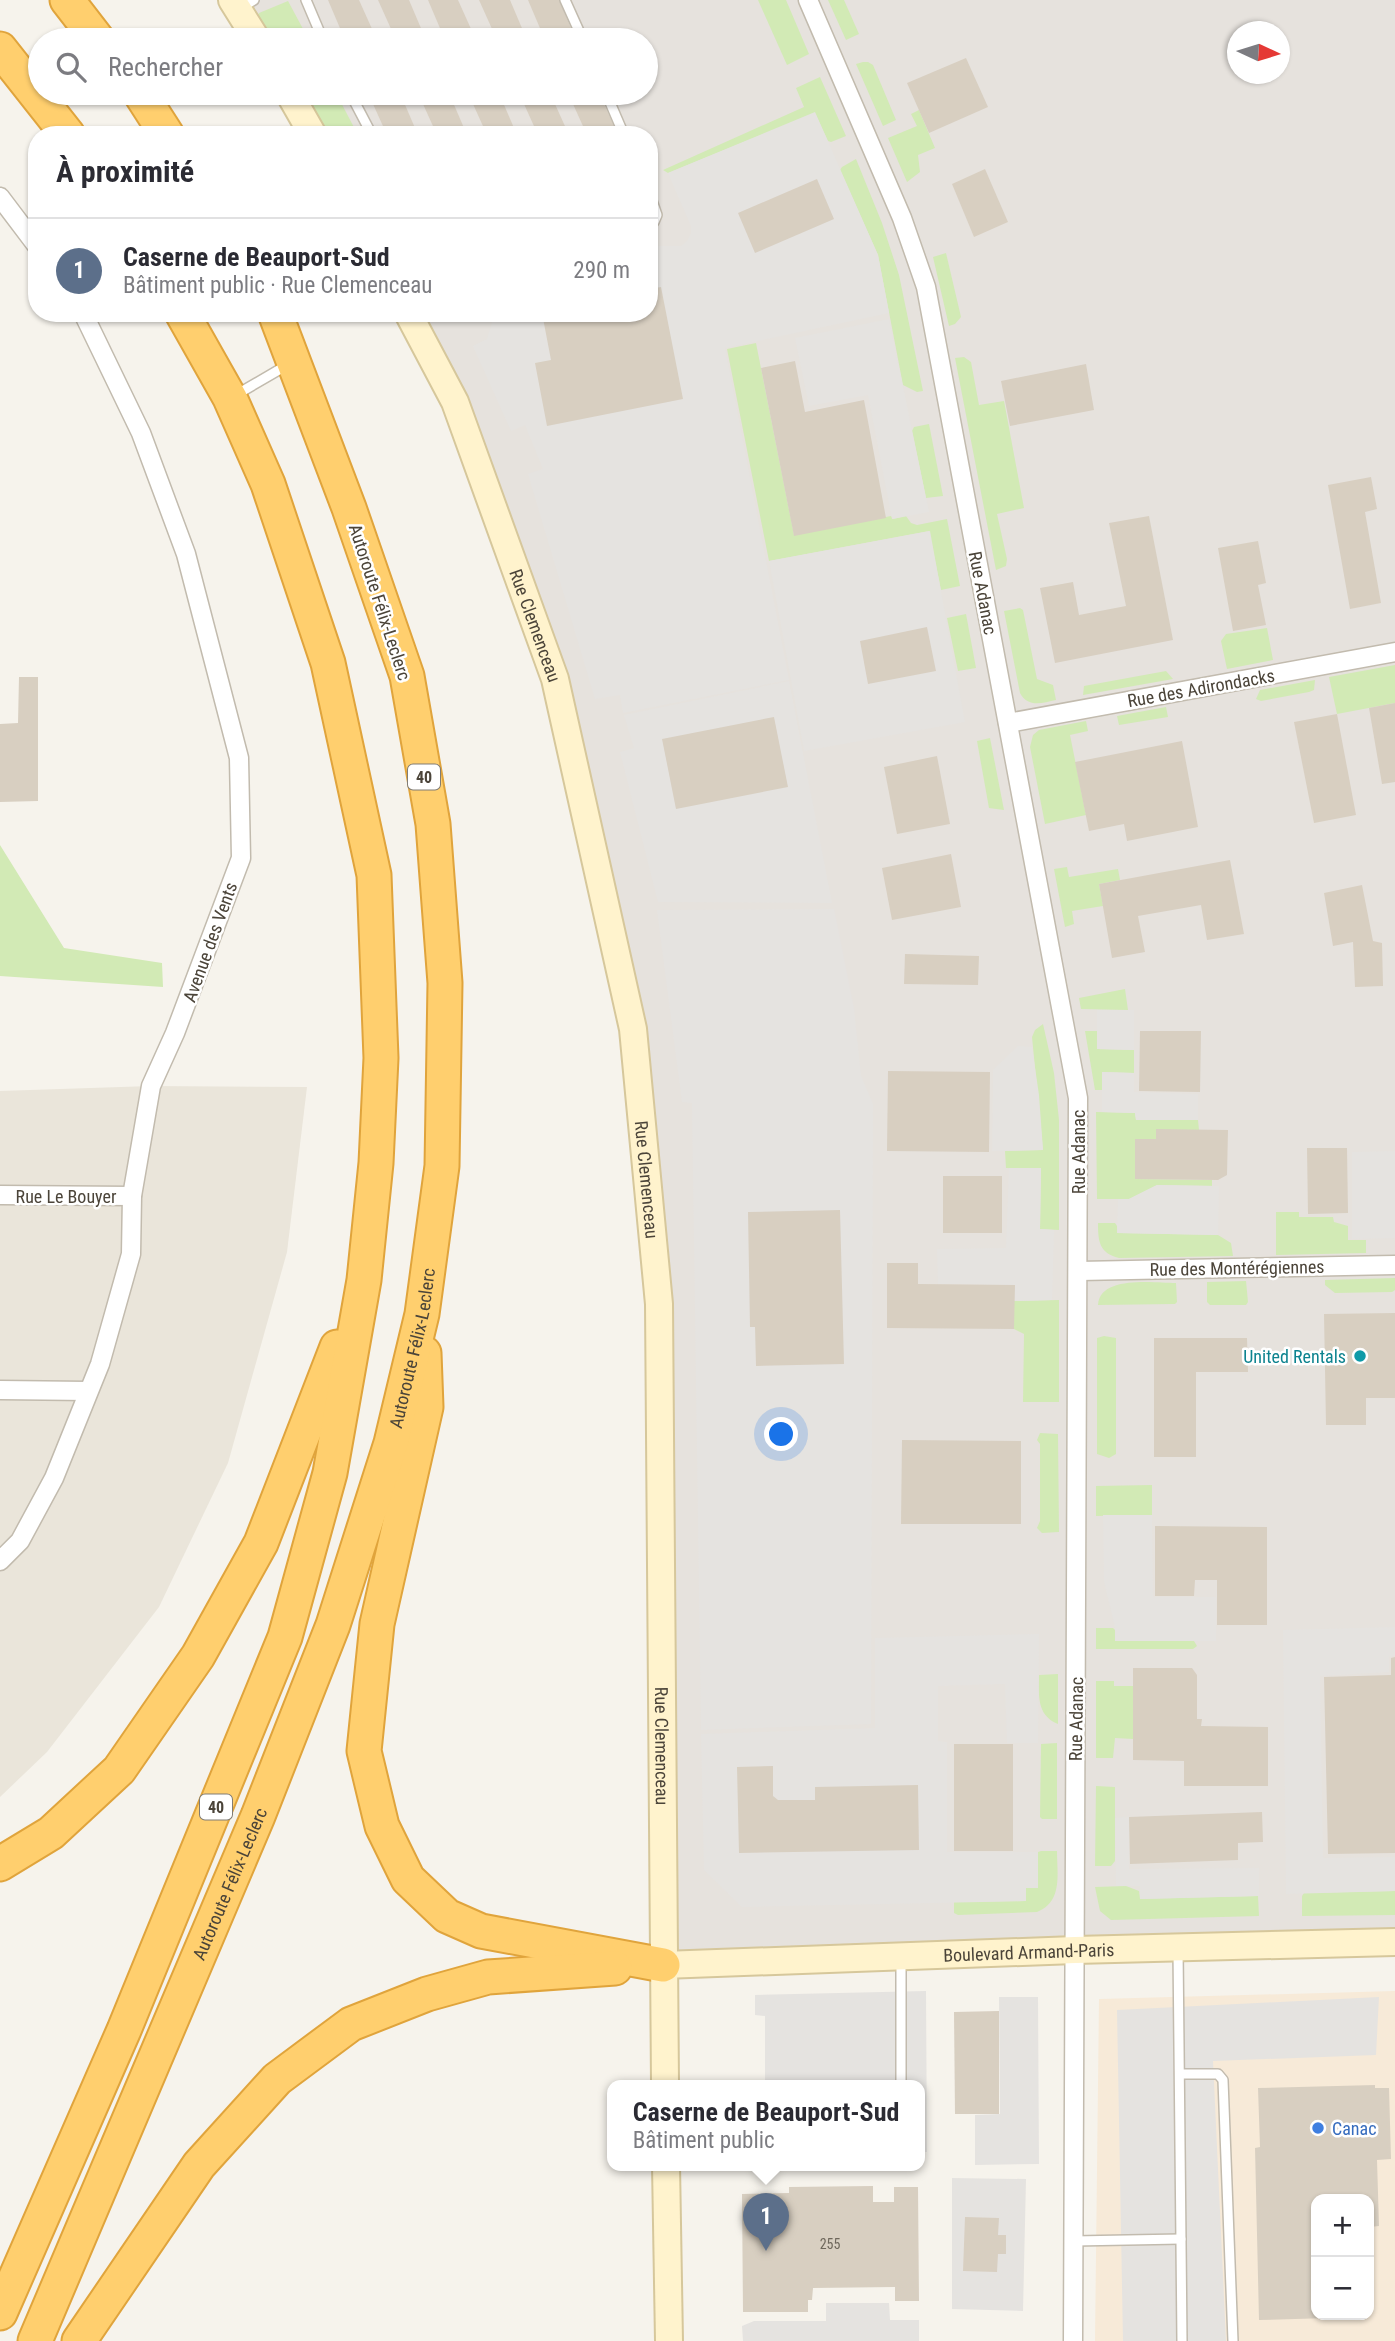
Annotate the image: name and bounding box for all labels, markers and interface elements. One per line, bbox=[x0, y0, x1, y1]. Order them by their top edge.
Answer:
north arrow bbox=[1227, 21, 1290, 84]
search box bbox=[28, 28, 658, 105]
icon: search bbox=[52, 48, 90, 86]
text: Rechercher bbox=[108, 52, 223, 82]
text: À proximité bbox=[56, 154, 194, 189]
text: Caserne de Beauport-Sud bbox=[123, 242, 390, 272]
text: 1 bbox=[73, 257, 85, 284]
text: 290 m bbox=[573, 257, 630, 284]
text: Bâtiment public · Rue Clemenceau bbox=[123, 272, 432, 299]
street label: Autoroute Félix-Leclerc bbox=[345, 521, 415, 683]
street label: Rue Adanac bbox=[965, 550, 1001, 636]
street label: Rue Clemenceau bbox=[506, 566, 566, 685]
street label: Rue des Adirondacks bbox=[1126, 665, 1276, 711]
road number: 40 bbox=[408, 764, 440, 790]
street label: Avenue des Vents bbox=[179, 879, 241, 1005]
street label: Rue Adanac bbox=[1068, 1110, 1089, 1194]
street label: Rue Clemenceau bbox=[631, 1120, 663, 1240]
street label: Rue Le Bouyer bbox=[16, 1186, 117, 1207]
street label: Rue des Montérégiennes bbox=[1149, 1256, 1325, 1280]
street label: Autoroute Félix-Leclerc bbox=[384, 1267, 439, 1430]
place label: United Rentals bbox=[1243, 1346, 1346, 1367]
marker: United Rentals bbox=[1352, 1348, 1368, 1364]
your location bbox=[764, 1417, 798, 1451]
street label: Rue Adanac bbox=[1065, 1677, 1087, 1761]
street label: Rue Clemenceau bbox=[651, 1687, 673, 1805]
road number: 40 bbox=[200, 1795, 232, 1820]
street label: Autoroute Félix-Leclerc bbox=[188, 1804, 271, 1963]
street label: Boulevard Armand-Paris bbox=[943, 1939, 1115, 1965]
popup bbox=[607, 2080, 925, 2171]
text: Caserne de Beauport-Sud bbox=[633, 2097, 899, 2127]
place label: Canac bbox=[1332, 2118, 1376, 2139]
marker: Canac bbox=[1310, 2120, 1326, 2136]
text: Bâtiment public bbox=[633, 2127, 775, 2154]
pin: 1 bbox=[743, 2193, 789, 2251]
map controls bbox=[1311, 2194, 1374, 2320]
button: + bbox=[1311, 2194, 1374, 2257]
house number: 255 bbox=[820, 2236, 840, 2252]
button: − bbox=[1311, 2257, 1374, 2320]

